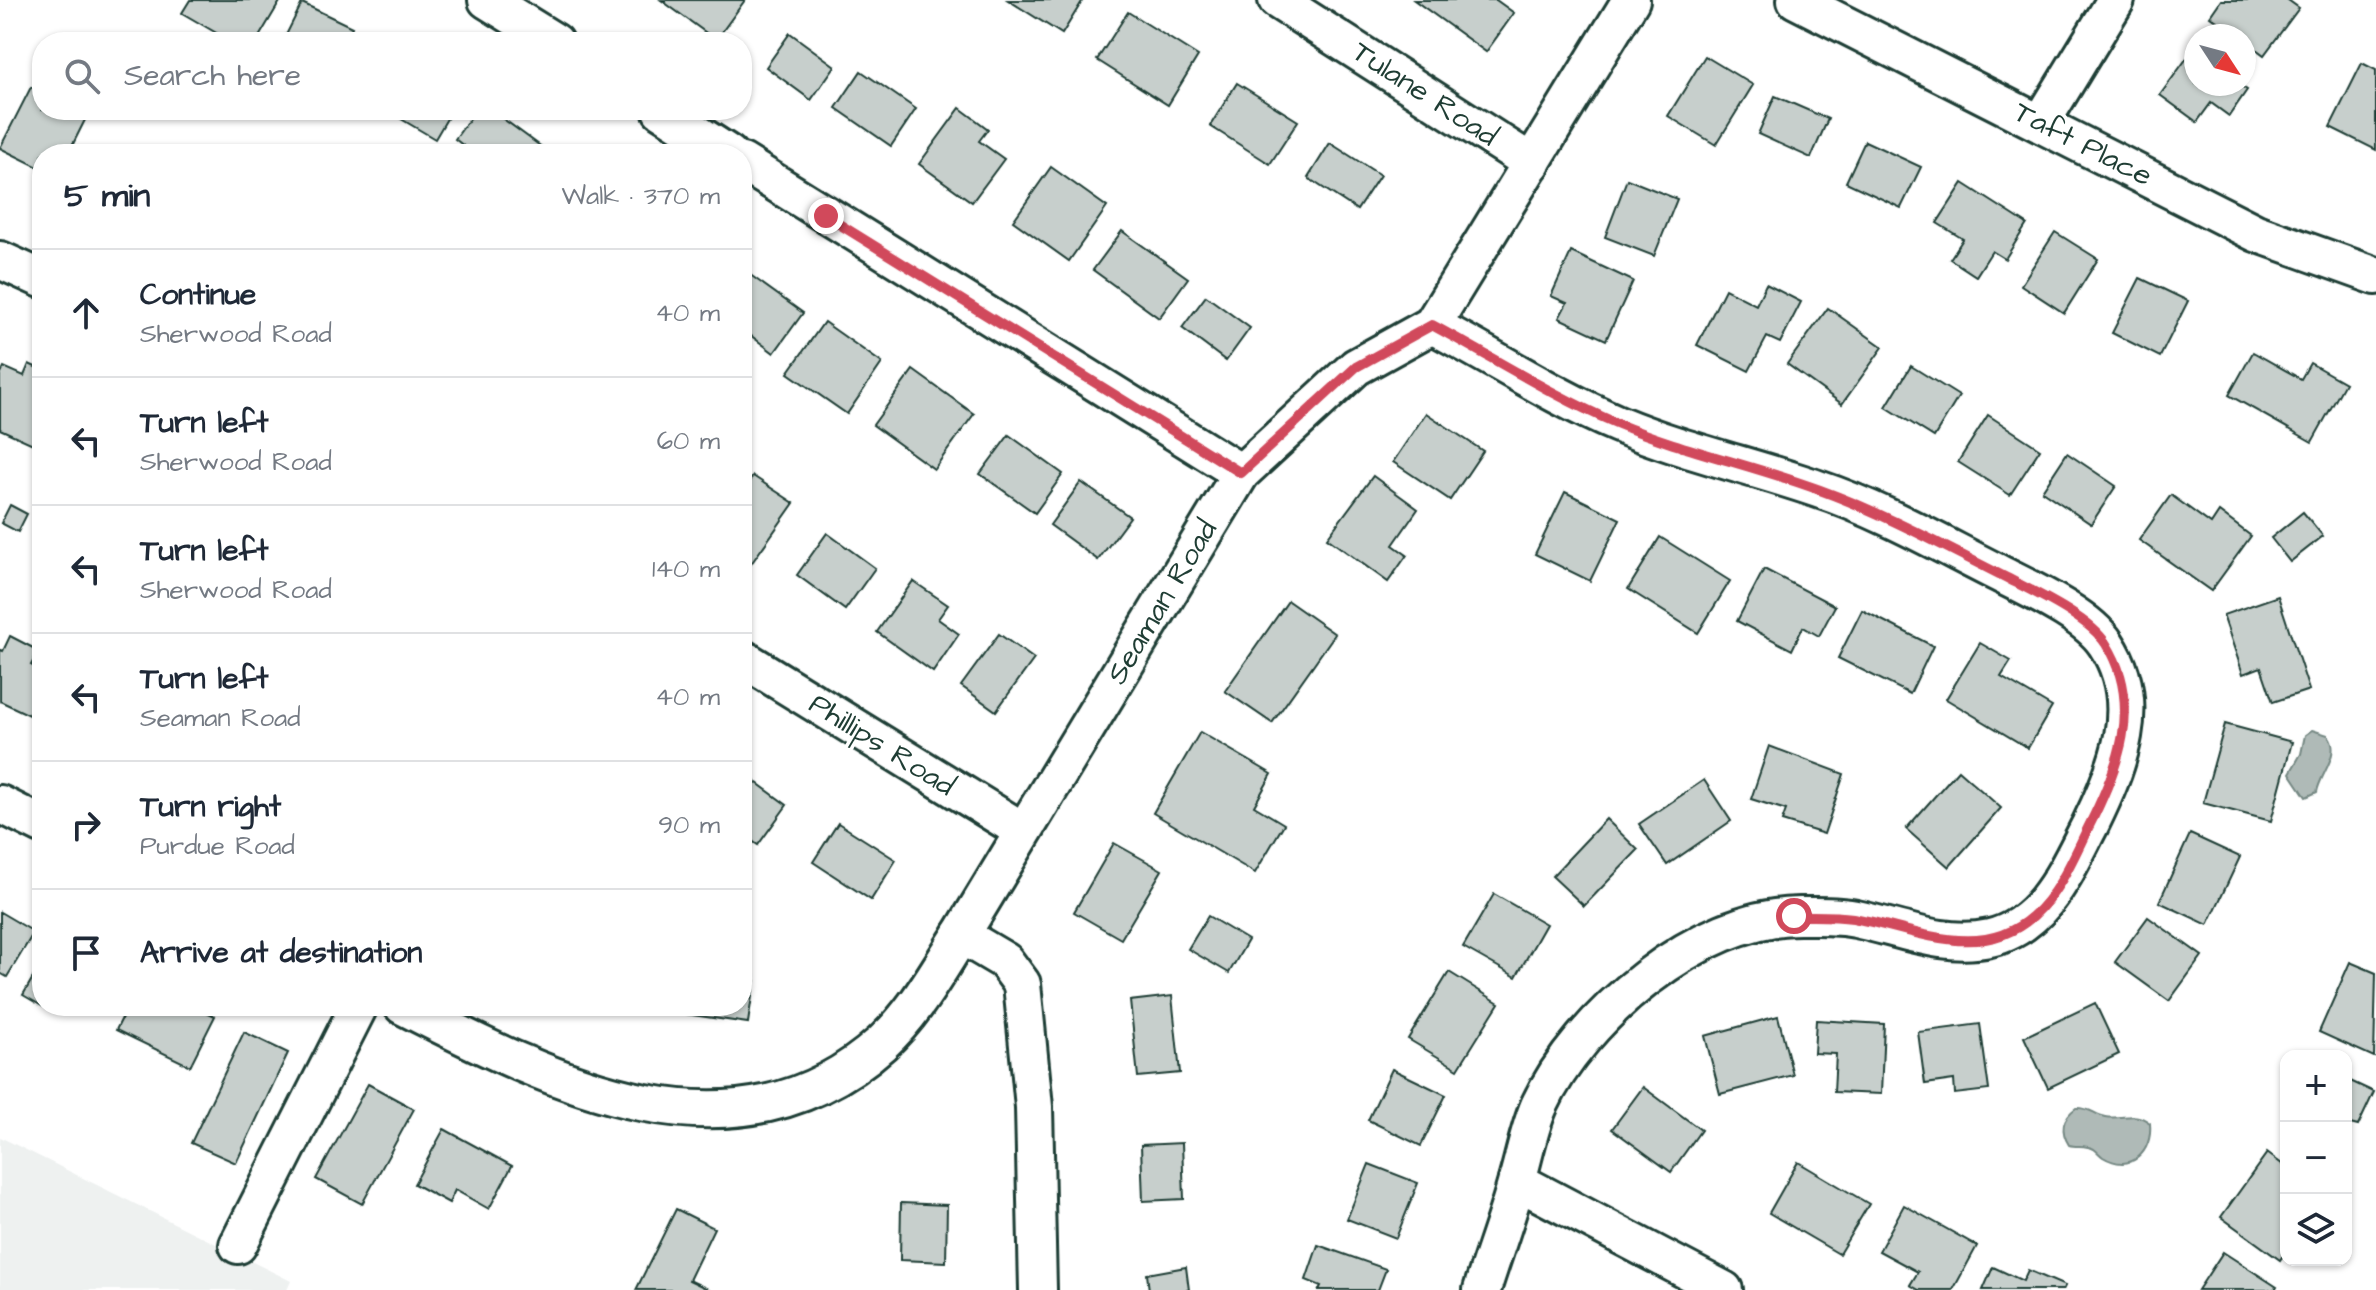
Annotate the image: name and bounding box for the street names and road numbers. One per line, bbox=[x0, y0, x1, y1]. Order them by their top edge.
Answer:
street label: Tulane Road bbox=[1344, 31, 1506, 157]
street label: Taft Place bbox=[2007, 91, 2159, 197]
street label: Seaman Road bbox=[1096, 512, 1228, 692]
street label: Phillips Road bbox=[801, 683, 963, 807]

